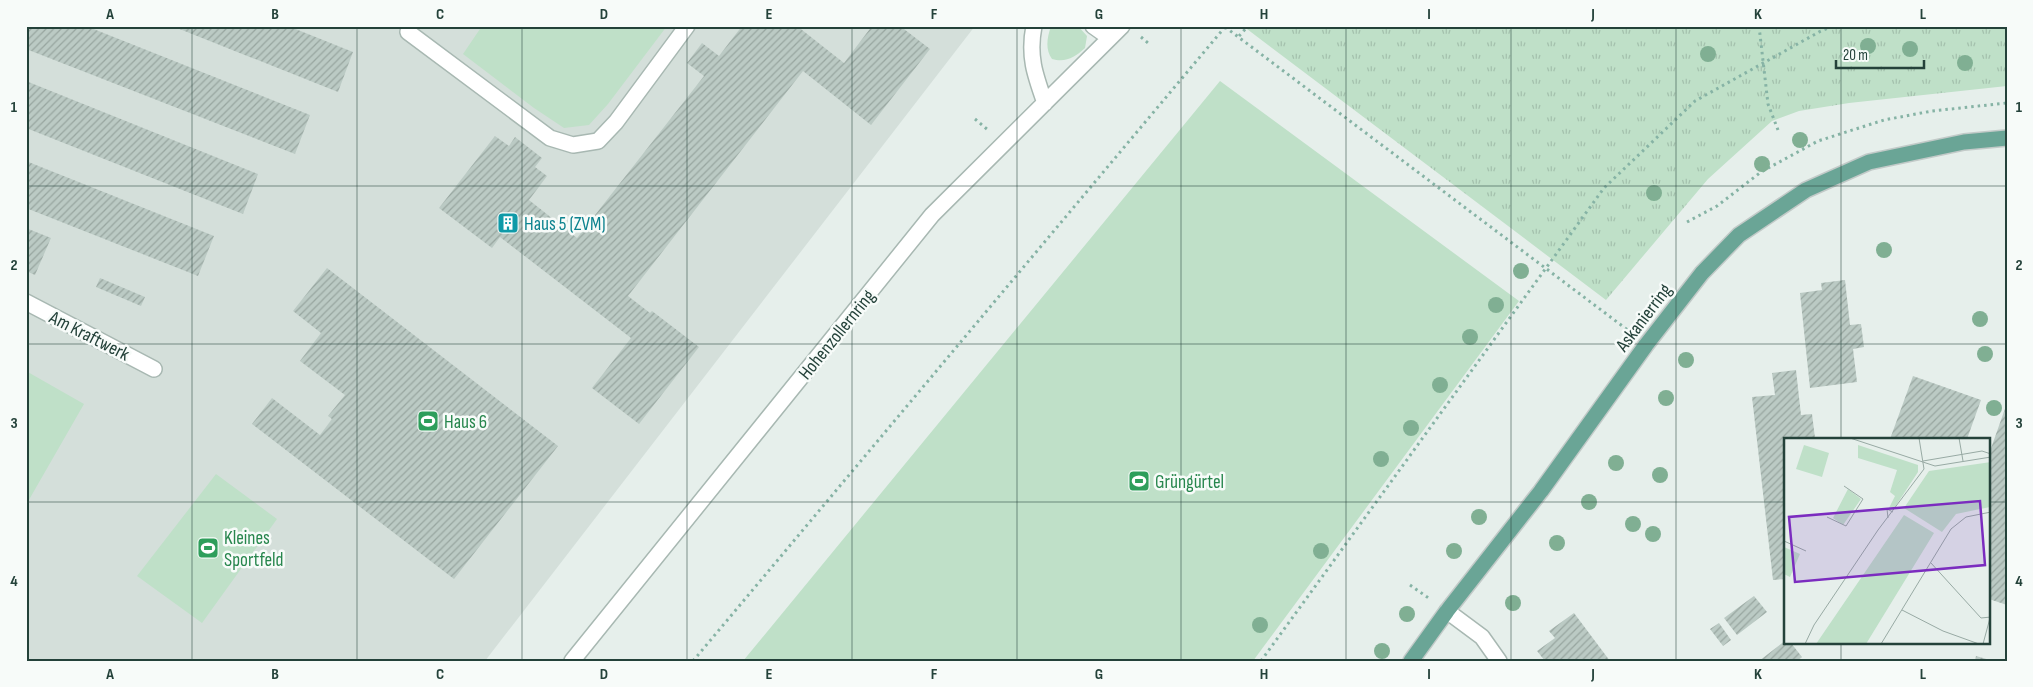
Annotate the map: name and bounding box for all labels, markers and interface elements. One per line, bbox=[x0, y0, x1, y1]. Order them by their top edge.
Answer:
text: A bbox=[105, 5, 114, 24]
text: B bbox=[271, 5, 279, 24]
text: C bbox=[436, 5, 444, 24]
text: D bbox=[600, 5, 608, 24]
text: E bbox=[766, 5, 773, 24]
text: F bbox=[931, 5, 938, 24]
text: G bbox=[1095, 5, 1103, 24]
text: H bbox=[1260, 5, 1268, 24]
text: I bbox=[1427, 5, 1431, 24]
text: J bbox=[1590, 5, 1595, 24]
text: K bbox=[1754, 5, 1762, 24]
text: L bbox=[1920, 5, 1927, 24]
scale bar bbox=[1836, 38, 1923, 70]
text: 20 m bbox=[1843, 46, 1868, 65]
text: 1 bbox=[11, 98, 18, 117]
text: 1 bbox=[2016, 98, 2023, 117]
building icon: Haus 5 (ZVM) bbox=[496, 211, 520, 235]
place label: Haus 5 (ZVM) bbox=[524, 213, 606, 236]
text: 2 bbox=[10, 256, 18, 275]
text: 2 bbox=[2015, 256, 2023, 275]
street label: Askanierring bbox=[1611, 279, 1677, 357]
street label: Hohenzollernring bbox=[794, 285, 881, 384]
street label: Am Kraftwerk bbox=[44, 306, 134, 367]
sports icon: Haus 6 bbox=[416, 409, 440, 433]
place label: Haus 6 bbox=[444, 411, 487, 434]
text: 3 bbox=[10, 414, 18, 433]
text: 3 bbox=[2015, 414, 2023, 433]
inset map bbox=[1784, 438, 1990, 644]
sports icon: Grüngürtel bbox=[1127, 469, 1151, 493]
place label: Grüngürtel bbox=[1155, 471, 1224, 494]
place label: Kleines Sportfeld bbox=[224, 527, 284, 572]
sports icon: Kleines Sportfeld bbox=[196, 536, 220, 560]
text: 4 bbox=[10, 572, 18, 591]
text: 4 bbox=[2015, 572, 2023, 591]
text: A bbox=[105, 665, 114, 684]
text: B bbox=[271, 665, 279, 684]
text: C bbox=[436, 665, 444, 684]
text: D bbox=[600, 665, 608, 684]
text: E bbox=[766, 665, 773, 684]
text: F bbox=[931, 665, 938, 684]
text: G bbox=[1095, 665, 1103, 684]
text: H bbox=[1260, 665, 1268, 684]
text: I bbox=[1427, 665, 1431, 684]
text: J bbox=[1590, 665, 1595, 684]
text: K bbox=[1754, 665, 1762, 684]
text: L bbox=[1920, 665, 1927, 684]

